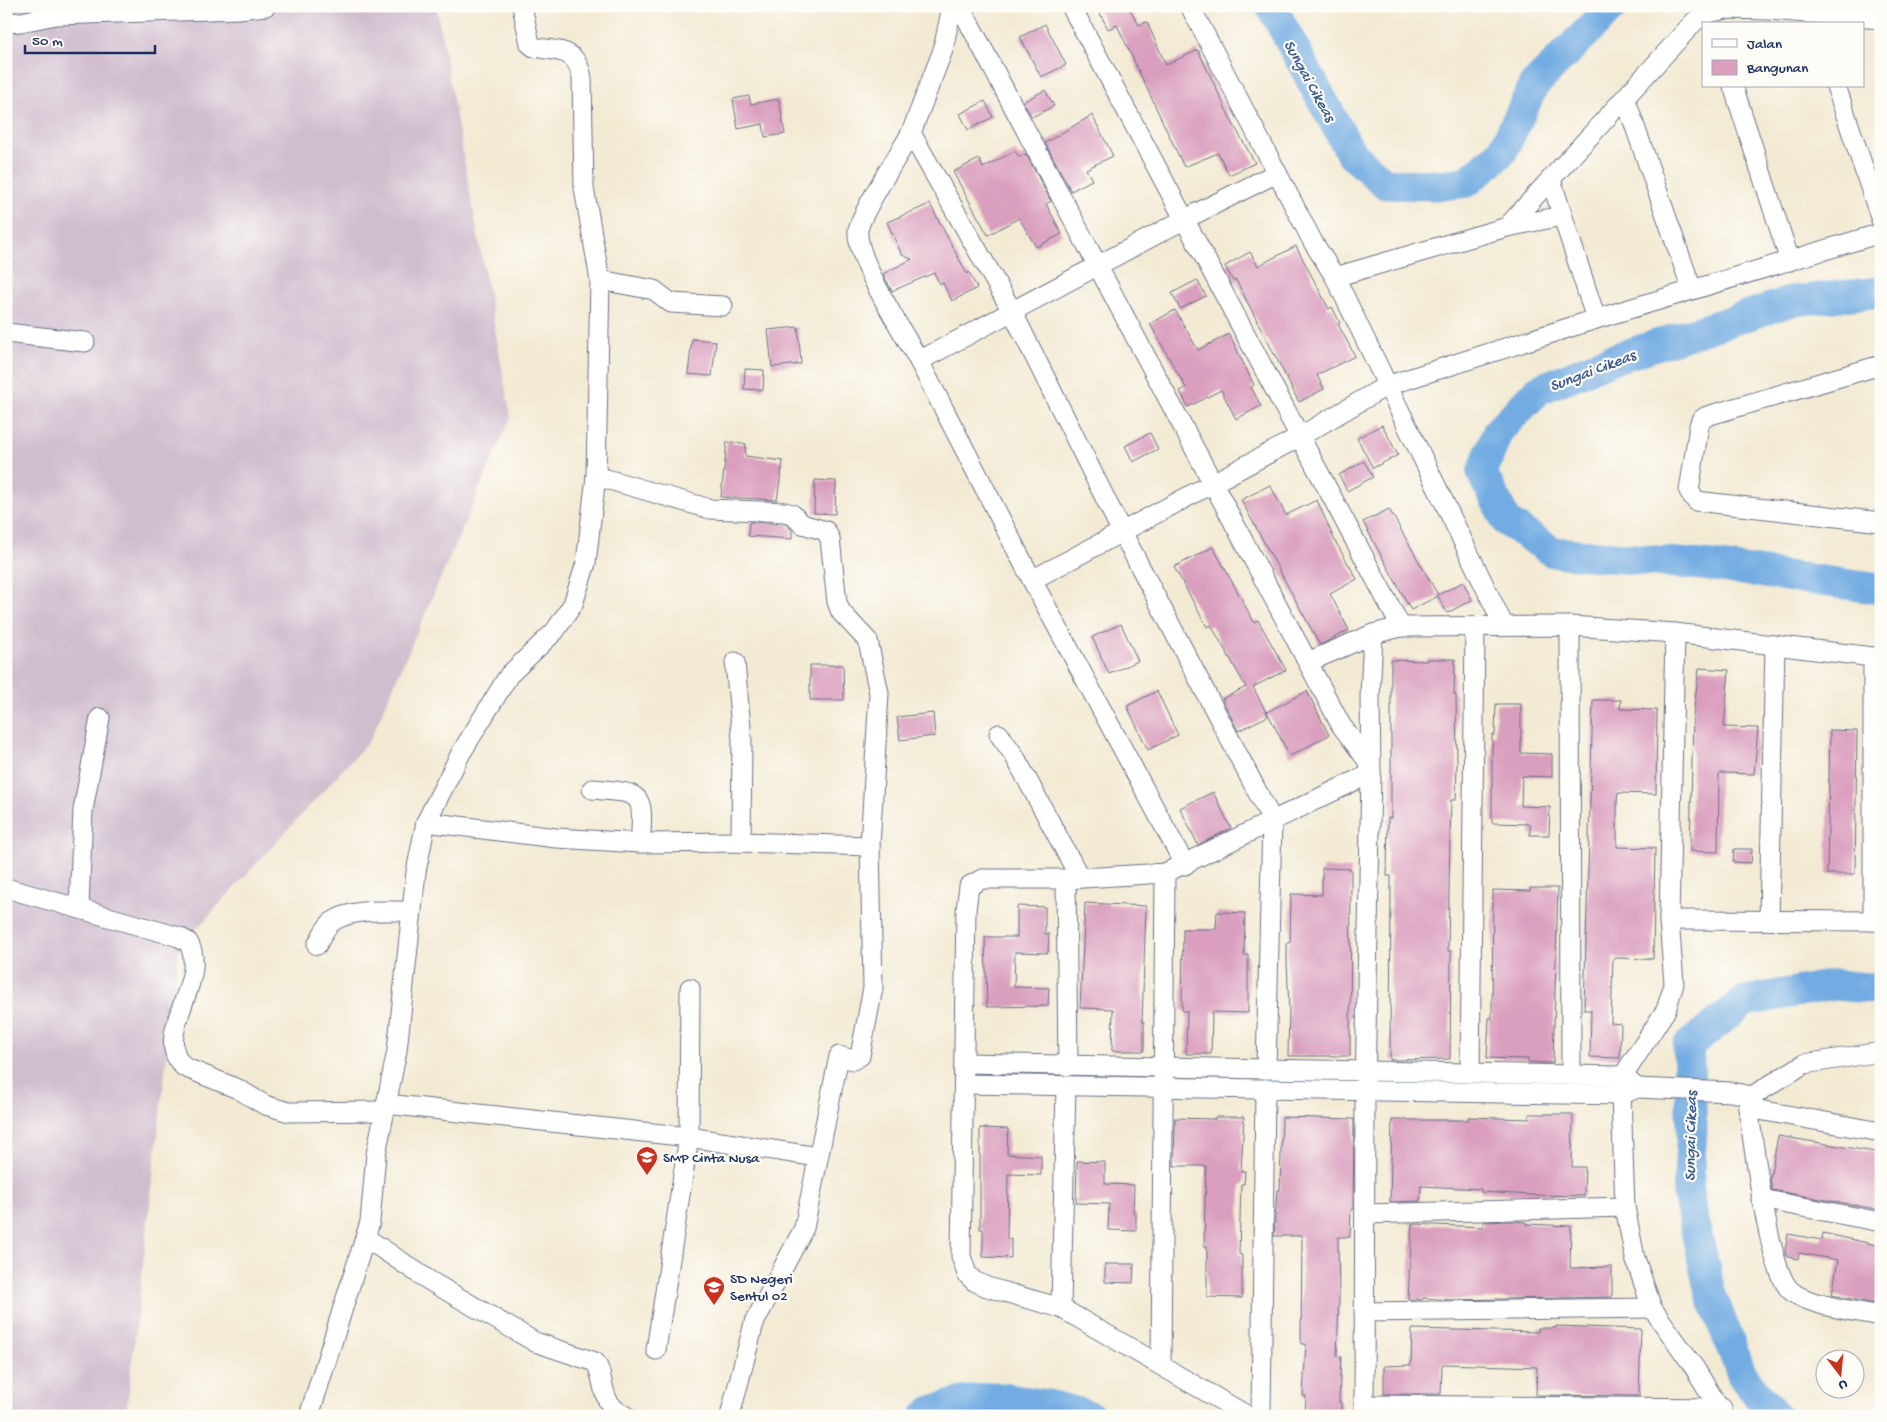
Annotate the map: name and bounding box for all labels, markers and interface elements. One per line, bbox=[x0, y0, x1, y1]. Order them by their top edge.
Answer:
scale bar bbox=[25, 22, 155, 54]
legend bbox=[1702, 22, 1864, 88]
text: 50 m bbox=[32, 33, 63, 51]
text: Jalan bbox=[1747, 36, 1782, 54]
water label: Sungai Cikeas bbox=[1278, 38, 1339, 128]
text: Bangunan bbox=[1746, 60, 1808, 78]
water label: Sungai Cikeas bbox=[1548, 347, 1641, 397]
water label: Sungai Cikeas bbox=[1682, 1089, 1703, 1181]
school or university icon: SMP Cinta Nusa bbox=[635, 1145, 659, 1176]
place label: SMP Cinta Nusa bbox=[663, 1150, 760, 1168]
place label: SD Negeri Sentul 02 bbox=[730, 1271, 793, 1306]
school or university icon: SD Negeri Sentul 02 bbox=[702, 1275, 726, 1306]
north arrow bbox=[1814, 1350, 1864, 1400]
text: U bbox=[1837, 1375, 1849, 1393]

